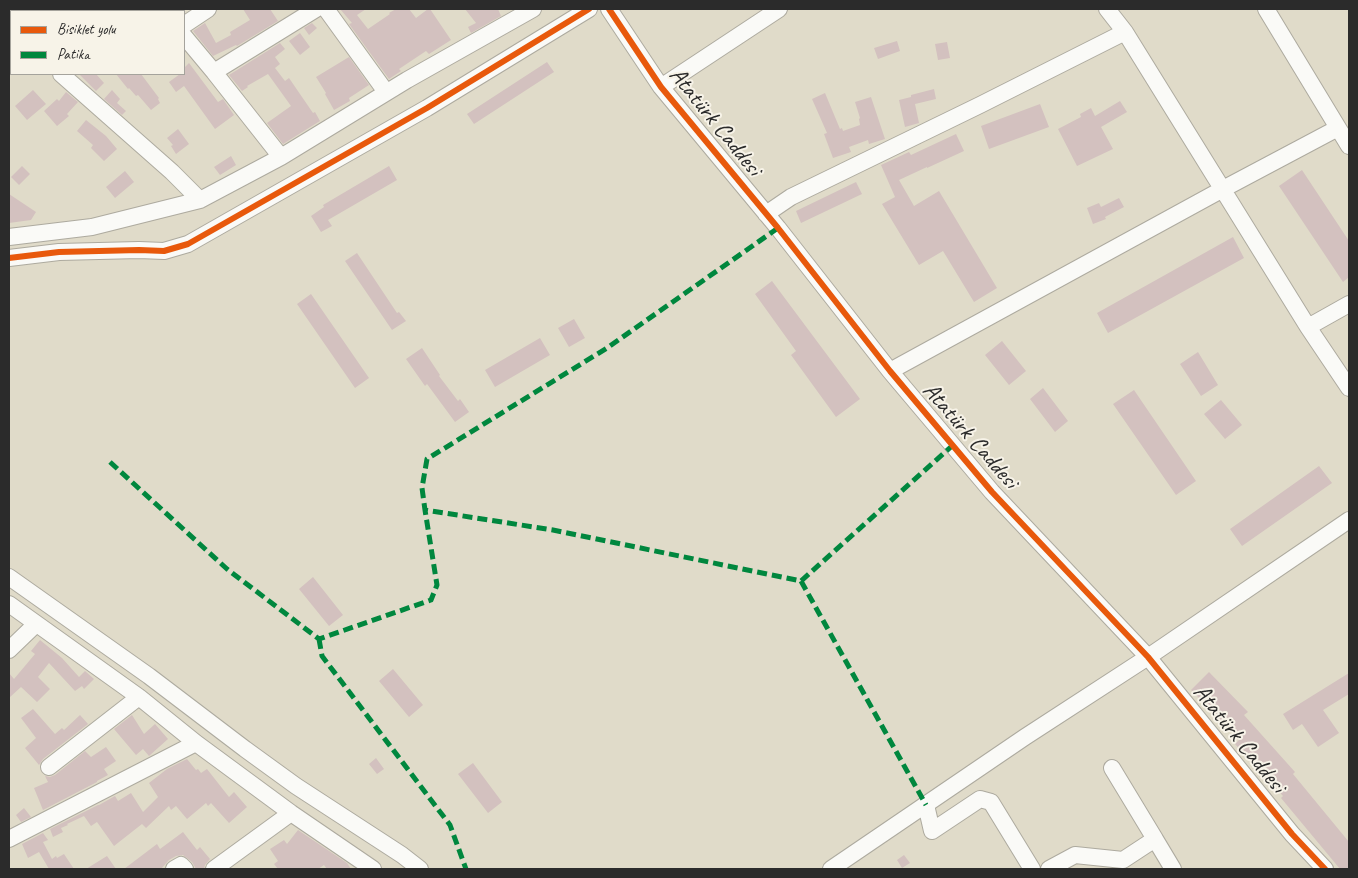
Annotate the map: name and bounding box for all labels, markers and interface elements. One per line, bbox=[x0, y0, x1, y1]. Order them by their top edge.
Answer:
legend bbox=[10, 10, 185, 75]
text: Bisiklet yolu bbox=[57, 20, 116, 39]
text: Patika bbox=[57, 45, 89, 64]
street label: Atatürk Caddesi bbox=[662, 62, 768, 182]
street label: Atatürk Caddesi bbox=[916, 377, 1024, 495]
street label: Atatürk Caddesi bbox=[1186, 679, 1292, 799]

